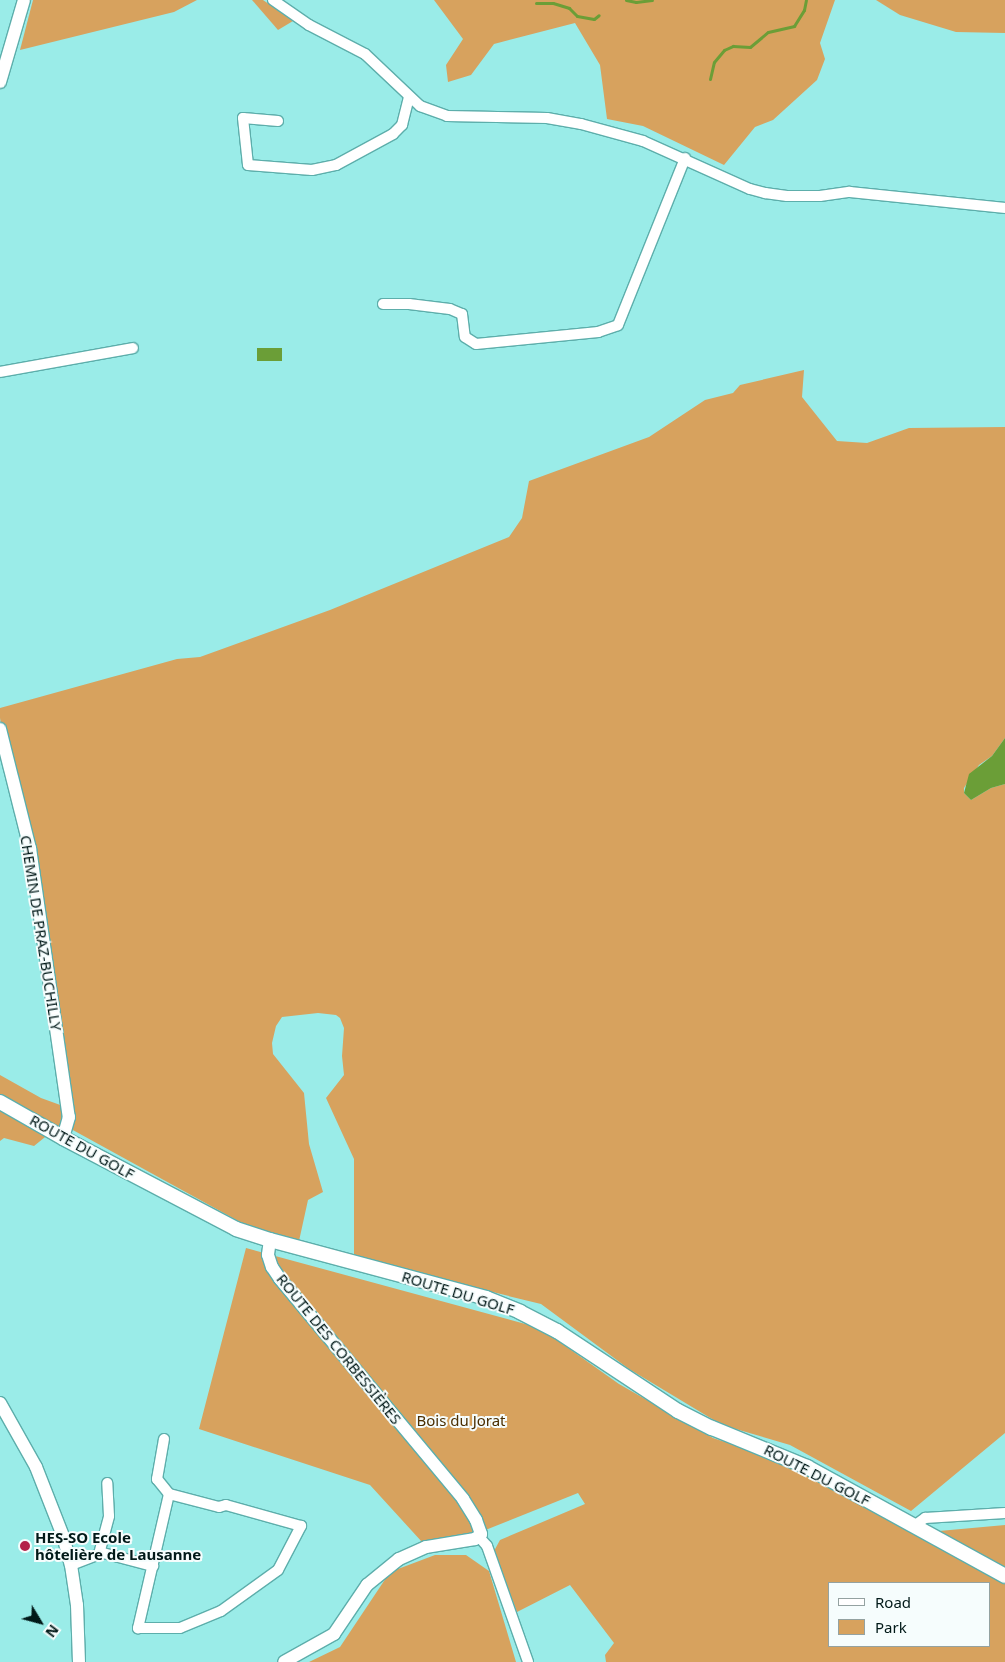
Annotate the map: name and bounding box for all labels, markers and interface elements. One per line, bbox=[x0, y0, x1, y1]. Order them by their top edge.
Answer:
street label: CHEMIN DE PRAZ-BUCHILLY bbox=[17, 834, 65, 1032]
street label: ROUTE DU GOLF bbox=[27, 1111, 137, 1183]
street label: ROUTE DU GOLF bbox=[400, 1267, 516, 1319]
street label: ROUTE DES CORBESSIÈRES bbox=[273, 1270, 405, 1428]
park label: Bois du Jorat bbox=[416, 1412, 506, 1430]
street label: ROUTE DU GOLF bbox=[761, 1440, 873, 1510]
place label: HES-SO Ecole hôtelière de Lausanne bbox=[35, 1528, 201, 1563]
marker: HES-SO Ecole hôtelière de Lausanne bbox=[19, 1540, 31, 1552]
legend bbox=[828, 1582, 990, 1647]
text: Road bbox=[875, 1592, 911, 1612]
north arrow bbox=[15, 1597, 65, 1647]
text: Park bbox=[875, 1617, 907, 1637]
text: N bbox=[41, 1621, 63, 1642]

